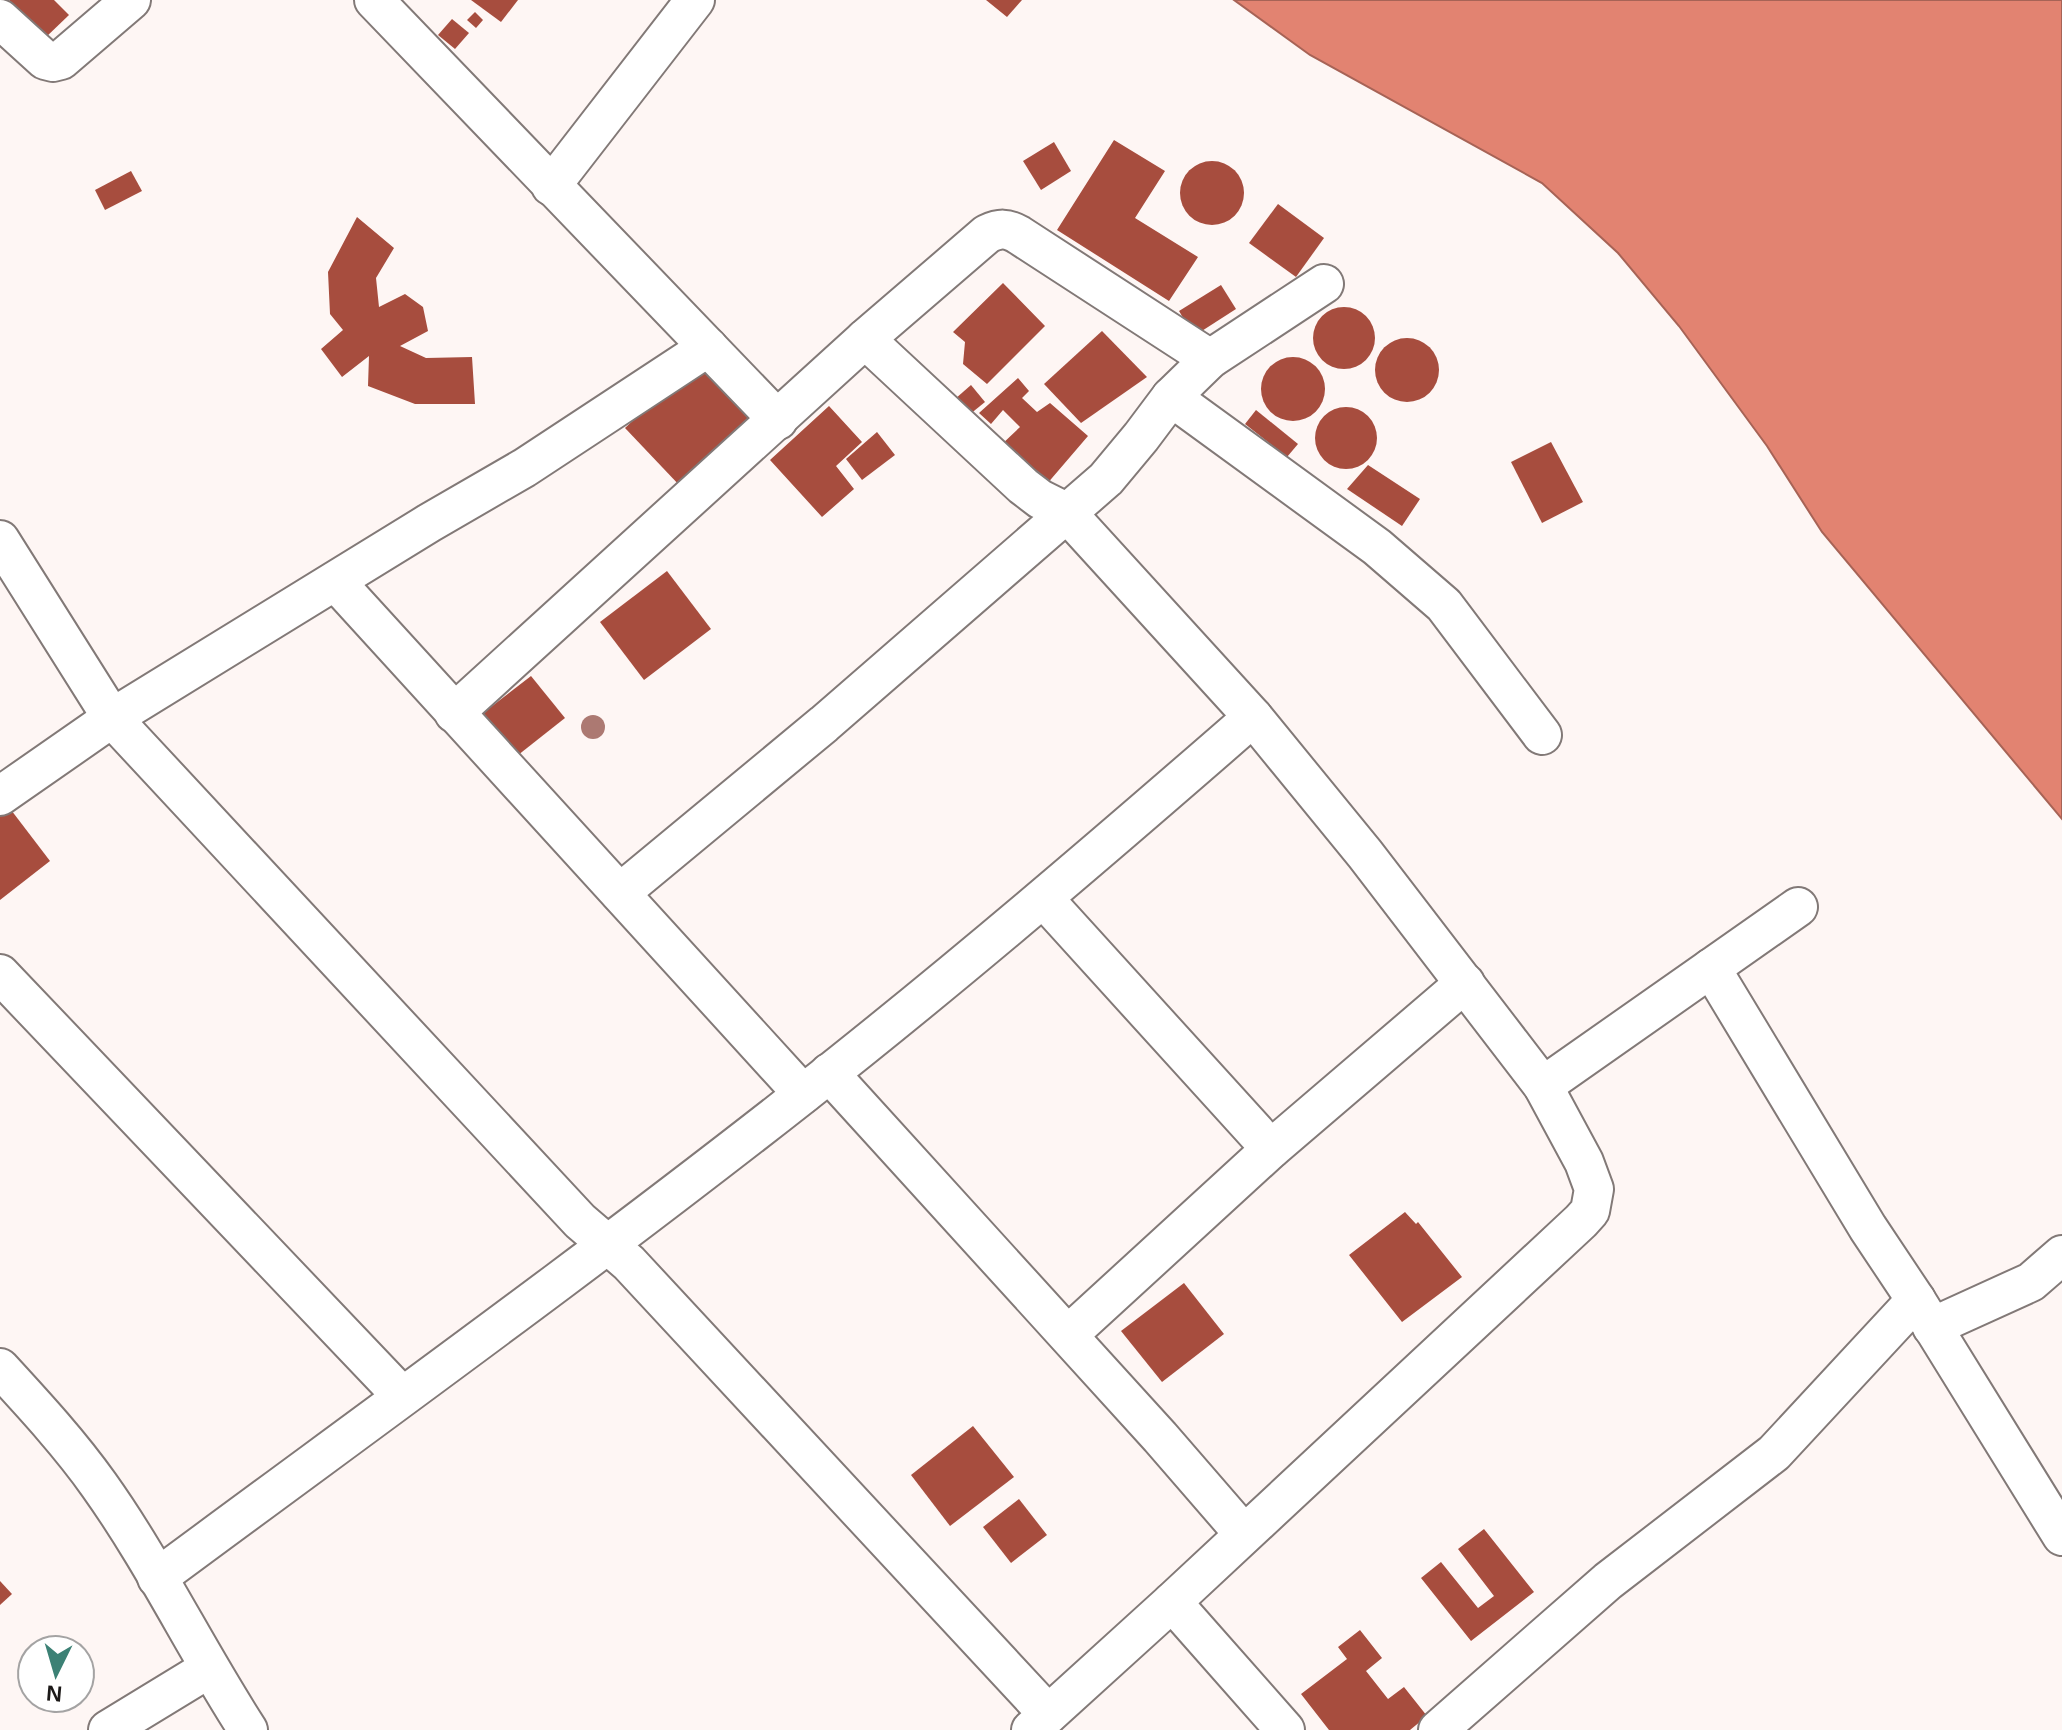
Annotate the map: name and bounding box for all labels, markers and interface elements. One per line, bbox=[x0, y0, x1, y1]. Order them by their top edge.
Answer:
north arrow bbox=[16, 1634, 96, 1714]
text: N bbox=[45, 1680, 63, 1707]

